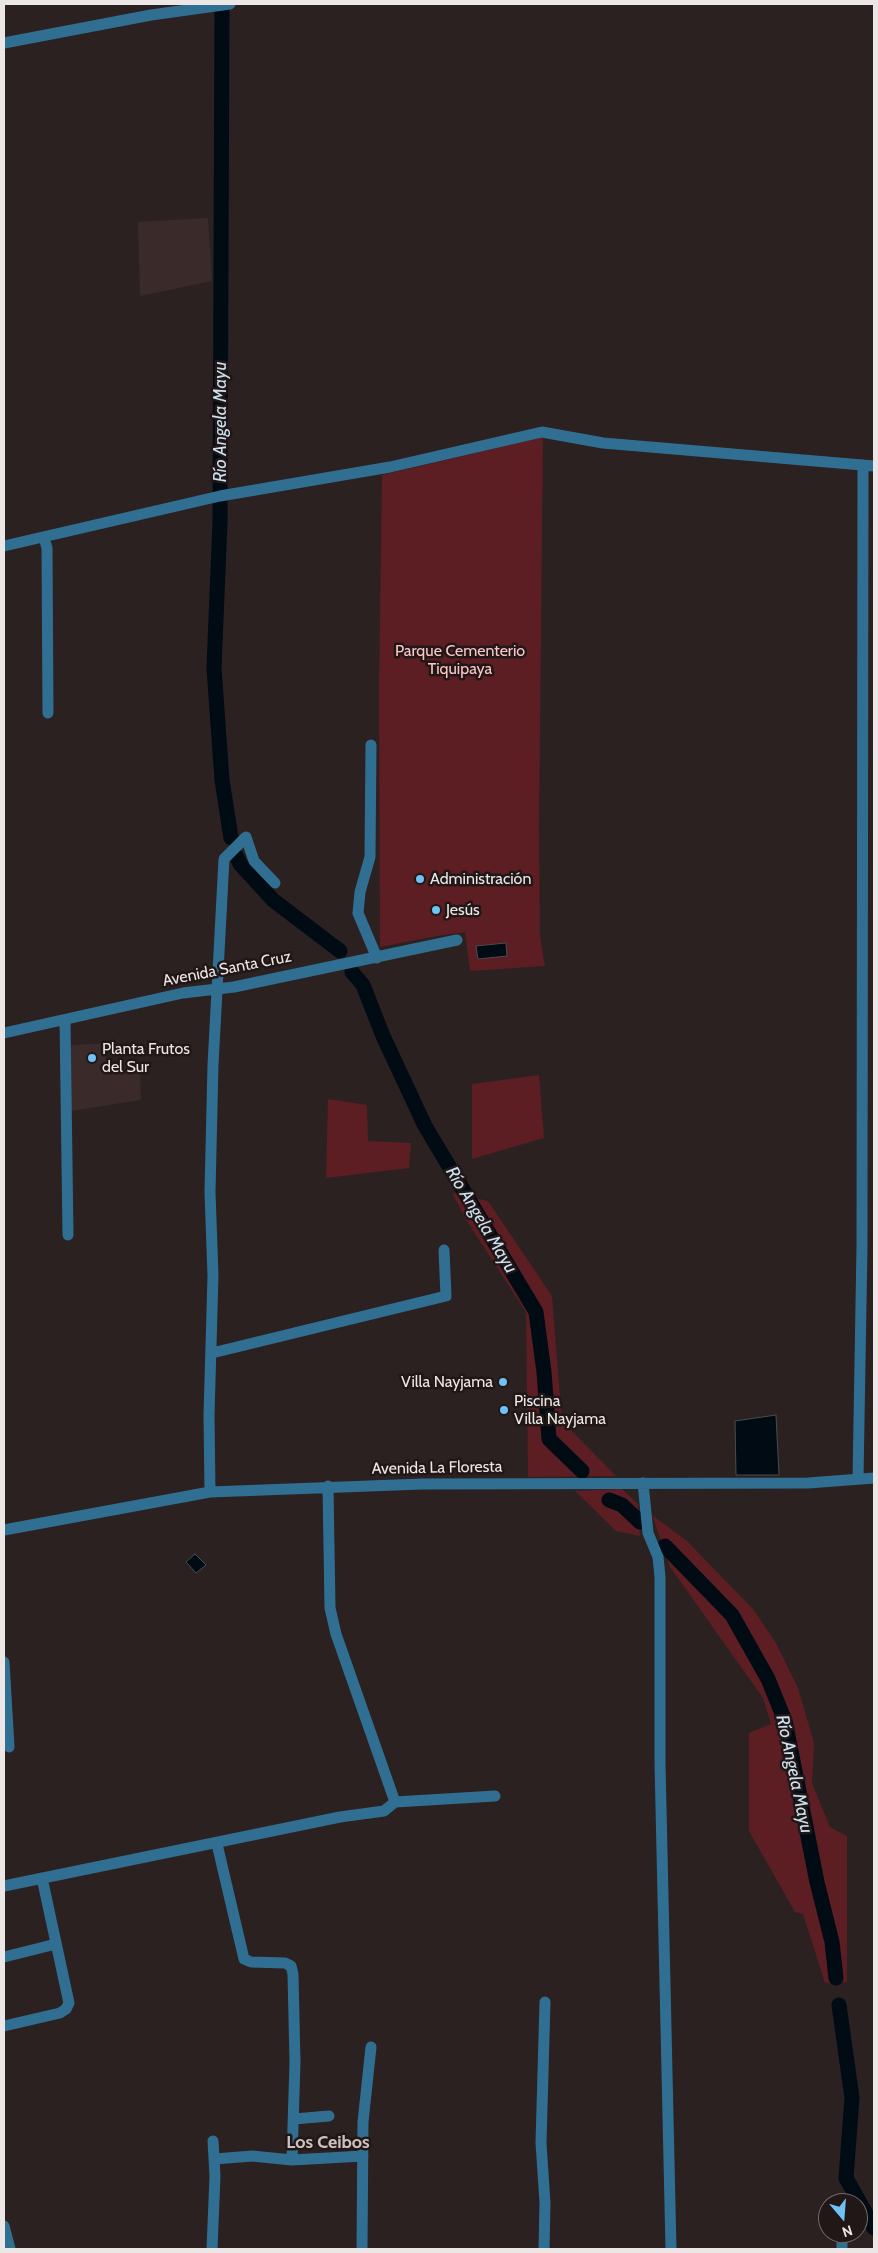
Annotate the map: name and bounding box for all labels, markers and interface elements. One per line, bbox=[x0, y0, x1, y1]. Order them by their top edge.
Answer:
water label: Río Angela Mayu bbox=[210, 362, 232, 482]
park label: Parque Cementerio Tiquipaya bbox=[395, 641, 525, 679]
place label: Administración bbox=[430, 869, 531, 889]
marker: Administración bbox=[414, 873, 426, 885]
place label: Jesús bbox=[446, 900, 480, 920]
marker: Jesús bbox=[430, 904, 442, 916]
street label: Avenida Santa Cruz bbox=[161, 947, 293, 991]
place label: Planta Frutos del Sur bbox=[102, 1039, 190, 1077]
marker: Planta Frutos del Sur bbox=[86, 1052, 98, 1064]
water label: Río Angela Mayu bbox=[441, 1163, 521, 1277]
place label: Villa Nayjama bbox=[401, 1372, 493, 1392]
marker: Villa Nayjama bbox=[497, 1376, 509, 1388]
place label: Piscina Villa Nayjama bbox=[514, 1391, 606, 1429]
marker: Piscina Villa Nayjama bbox=[498, 1404, 510, 1416]
street label: Avenida La Floresta bbox=[372, 1457, 502, 1479]
water label: Río Angela Mayu bbox=[771, 1713, 817, 1835]
district label: Los Ceibos bbox=[286, 2132, 370, 2154]
north arrow bbox=[818, 2193, 868, 2243]
text: N bbox=[840, 2221, 855, 2241]

